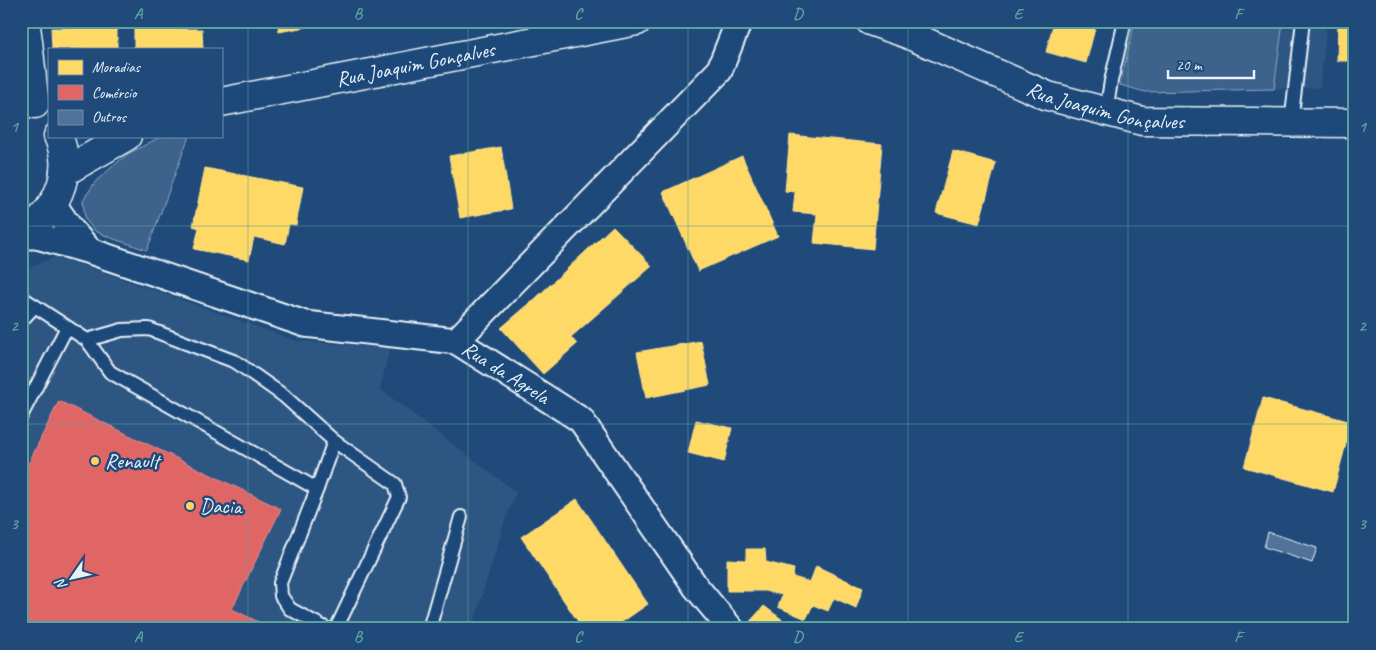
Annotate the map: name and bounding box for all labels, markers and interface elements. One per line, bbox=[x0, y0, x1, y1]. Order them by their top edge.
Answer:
text: A bbox=[134, 4, 144, 24]
text: B bbox=[354, 4, 364, 24]
text: C bbox=[574, 4, 584, 24]
text: D bbox=[793, 4, 804, 24]
text: E bbox=[1014, 4, 1025, 24]
text: F bbox=[1234, 4, 1245, 24]
street label: Rua Joaquim Gonçalves bbox=[334, 36, 499, 92]
legend bbox=[48, 48, 222, 138]
scale bar bbox=[1168, 48, 1255, 80]
text: 20 m bbox=[1176, 56, 1203, 75]
text: Moradias bbox=[92, 58, 142, 77]
street label: Rua Joaquim Gonçalves bbox=[1023, 75, 1186, 134]
text: Comércio bbox=[92, 84, 138, 103]
text: Outros bbox=[92, 108, 128, 127]
text: 1 bbox=[10, 117, 19, 137]
text: 1 bbox=[1358, 117, 1367, 137]
text: 2 bbox=[10, 316, 19, 336]
text: 2 bbox=[1358, 316, 1367, 336]
street label: Rua da Agrela bbox=[457, 335, 556, 411]
place label: Renault bbox=[105, 448, 162, 474]
marker: Renault bbox=[89, 455, 101, 467]
place label: Dacia bbox=[200, 493, 244, 519]
marker: Dacia bbox=[184, 500, 196, 512]
text: 3 bbox=[10, 514, 19, 534]
text: 3 bbox=[1358, 514, 1367, 534]
north arrow bbox=[48, 552, 98, 602]
text: N bbox=[51, 575, 71, 593]
text: A bbox=[134, 627, 144, 647]
text: B bbox=[354, 627, 364, 647]
text: C bbox=[574, 627, 584, 647]
text: D bbox=[793, 627, 804, 647]
text: E bbox=[1014, 627, 1025, 647]
text: F bbox=[1234, 627, 1245, 647]

